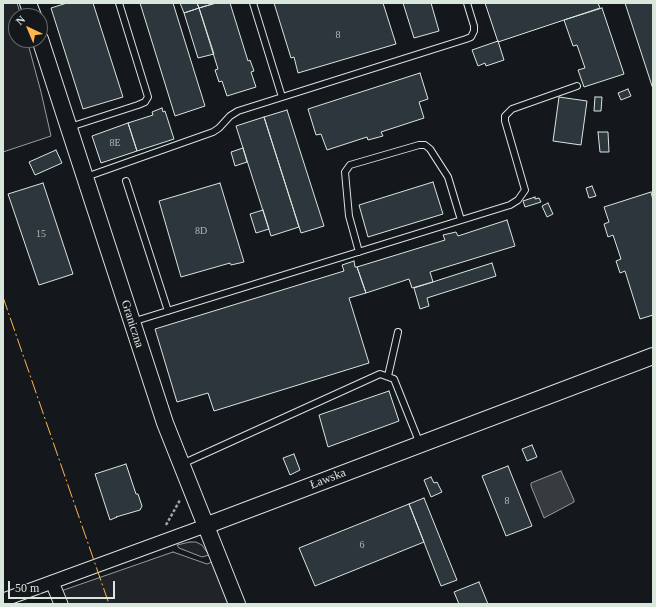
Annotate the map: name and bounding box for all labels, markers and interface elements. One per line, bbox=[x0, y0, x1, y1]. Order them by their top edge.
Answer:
north arrow bbox=[8, 8, 48, 48]
text: N bbox=[13, 13, 27, 27]
house number: 8 bbox=[336, 29, 340, 41]
house number: 8E bbox=[109, 137, 121, 149]
house number: 8D bbox=[195, 225, 207, 237]
house number: 15 bbox=[36, 228, 46, 240]
street label: Graniczna bbox=[118, 298, 146, 350]
street label: Ławska bbox=[308, 466, 348, 492]
house number: 8 bbox=[504, 495, 510, 507]
house number: 6 bbox=[360, 539, 364, 551]
scale bar bbox=[10, 573, 117, 599]
text: 50 m bbox=[15, 581, 39, 595]

